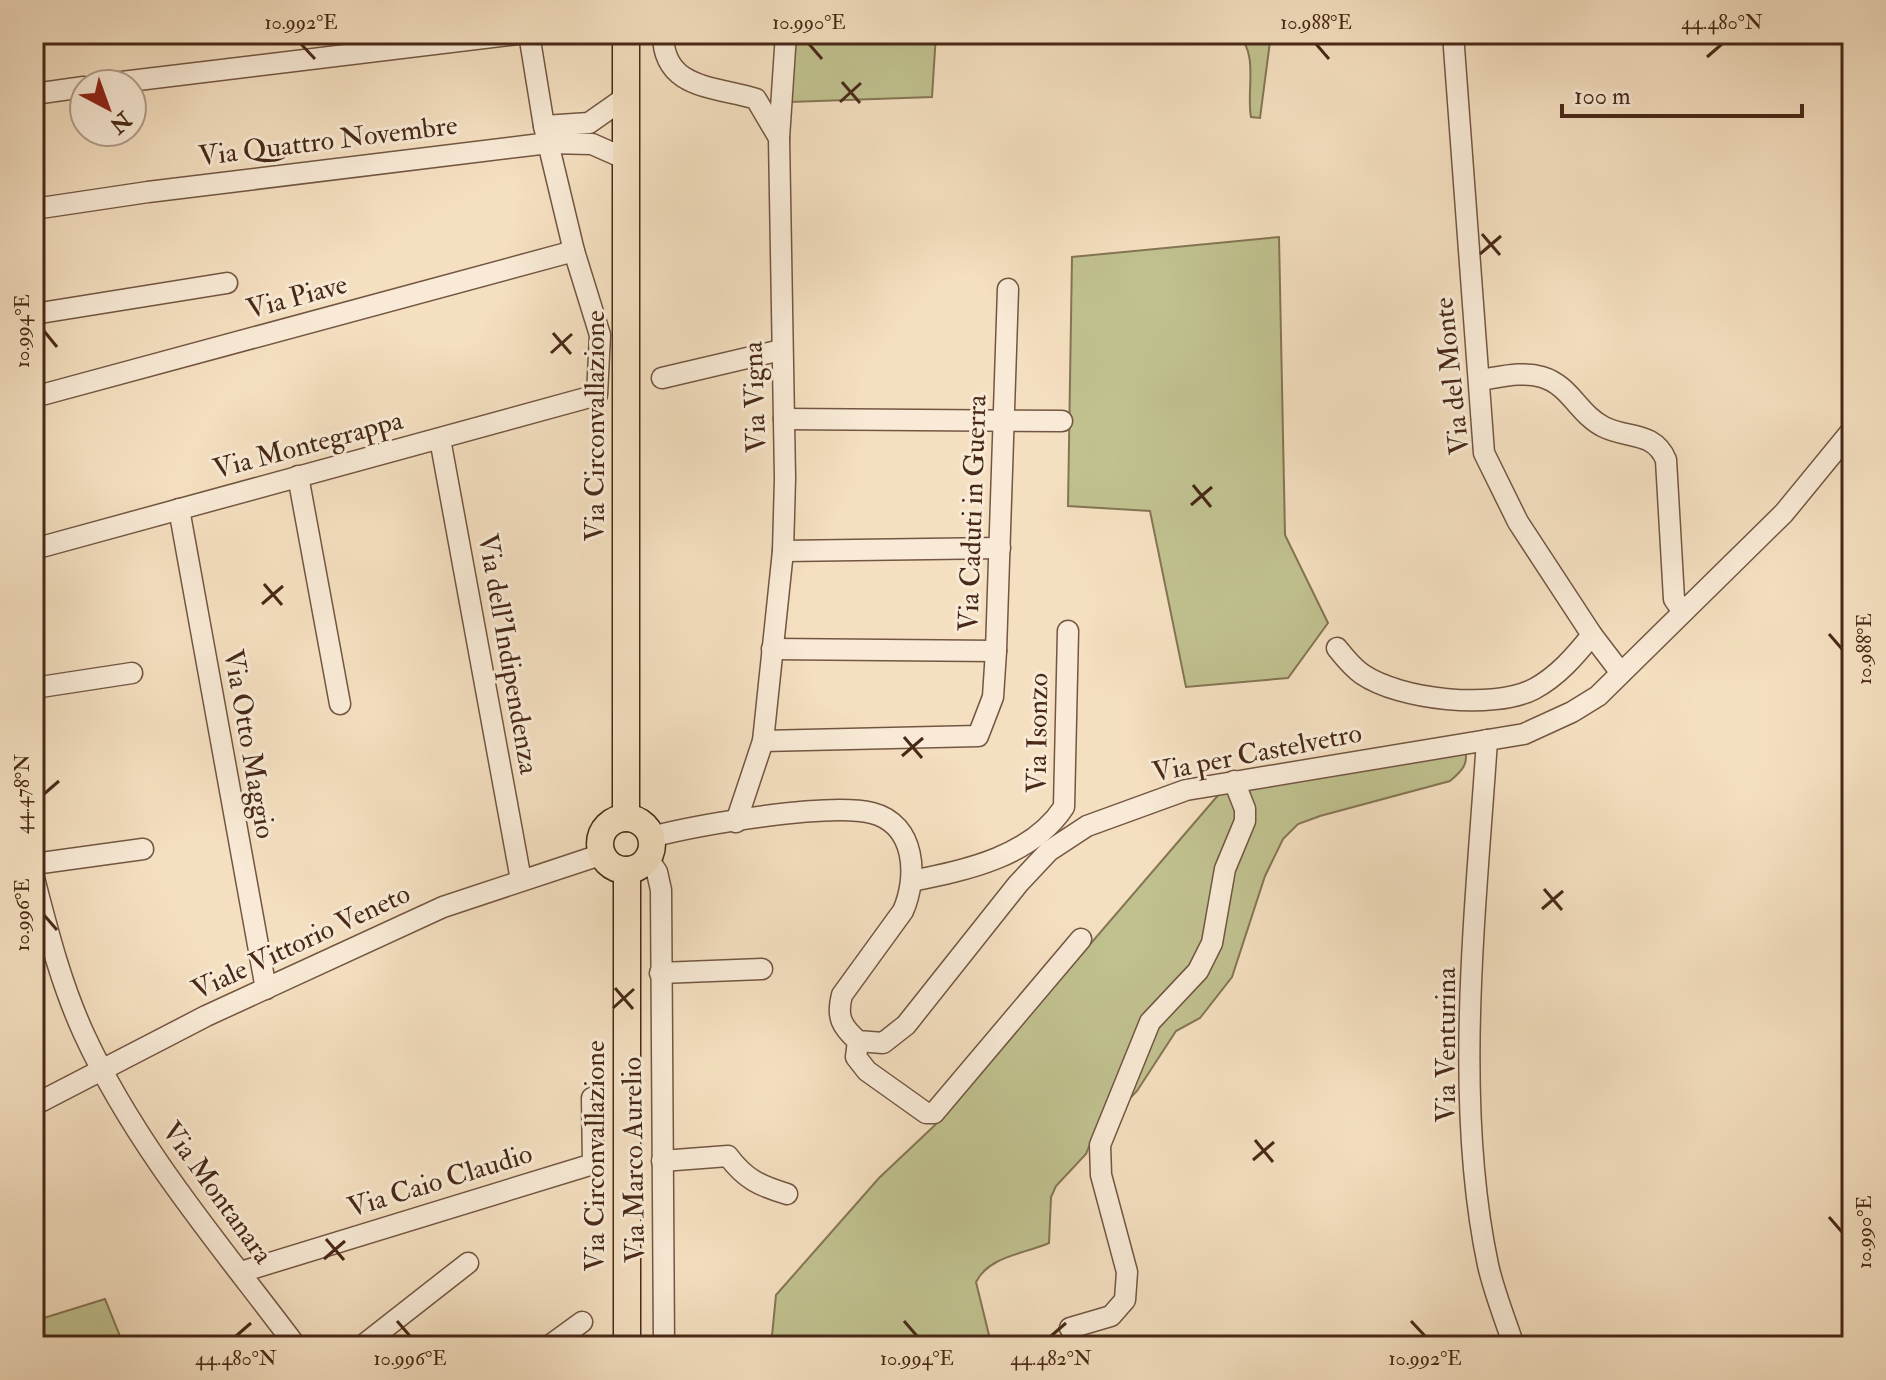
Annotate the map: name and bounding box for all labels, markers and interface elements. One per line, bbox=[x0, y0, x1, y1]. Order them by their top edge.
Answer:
text: 10.992°E bbox=[264, 10, 338, 35]
text: 10.990°E bbox=[772, 10, 846, 35]
text: 10.988°E bbox=[1280, 10, 1352, 35]
text: 44.480°N bbox=[1681, 10, 1763, 35]
north arrow bbox=[68, 68, 148, 148]
scale bar bbox=[1562, 68, 1802, 118]
text: 100 m bbox=[1574, 81, 1631, 112]
text: N bbox=[104, 105, 138, 140]
street label: Via Quattro Novembre bbox=[197, 108, 460, 174]
street label: Via Piave bbox=[243, 267, 351, 327]
text: 10.994°E bbox=[10, 294, 35, 368]
street label: Via del Monte bbox=[1426, 295, 1478, 456]
street label: Via Circonvallazione bbox=[578, 310, 613, 542]
street label: Via Vigna bbox=[736, 340, 774, 453]
street label: Via Caduti in Guerra bbox=[951, 394, 995, 632]
street label: Via Montegrappa bbox=[209, 403, 407, 487]
street label: Via dell'Indipendenza bbox=[470, 531, 546, 777]
text: 10.988°E bbox=[1852, 613, 1877, 685]
street label: Via Otto Maggio bbox=[215, 647, 283, 841]
street label: Via Isonzo bbox=[1019, 672, 1057, 794]
street label: Via per Castelvetro bbox=[1149, 716, 1365, 790]
text: 44.478°N bbox=[10, 754, 35, 834]
street label: Viale Vittorio Veneto bbox=[186, 876, 416, 1008]
text: 10.996°E bbox=[10, 878, 35, 952]
street label: Via Venturina bbox=[1429, 967, 1464, 1123]
street label: Via Circonvallazione bbox=[578, 1040, 613, 1272]
street label: Via Marco Aurelio bbox=[615, 1057, 653, 1263]
street label: Via Montanara bbox=[154, 1115, 281, 1271]
street label: Via Caio Claudio bbox=[343, 1136, 537, 1226]
text: 10.990°E bbox=[1852, 1195, 1877, 1269]
text: 44.480°N bbox=[195, 1346, 277, 1371]
text: 10.996°E bbox=[373, 1346, 447, 1371]
text: 10.994°E bbox=[880, 1346, 954, 1371]
text: 44.482°N bbox=[1010, 1346, 1092, 1371]
text: 10.992°E bbox=[1388, 1346, 1462, 1371]

